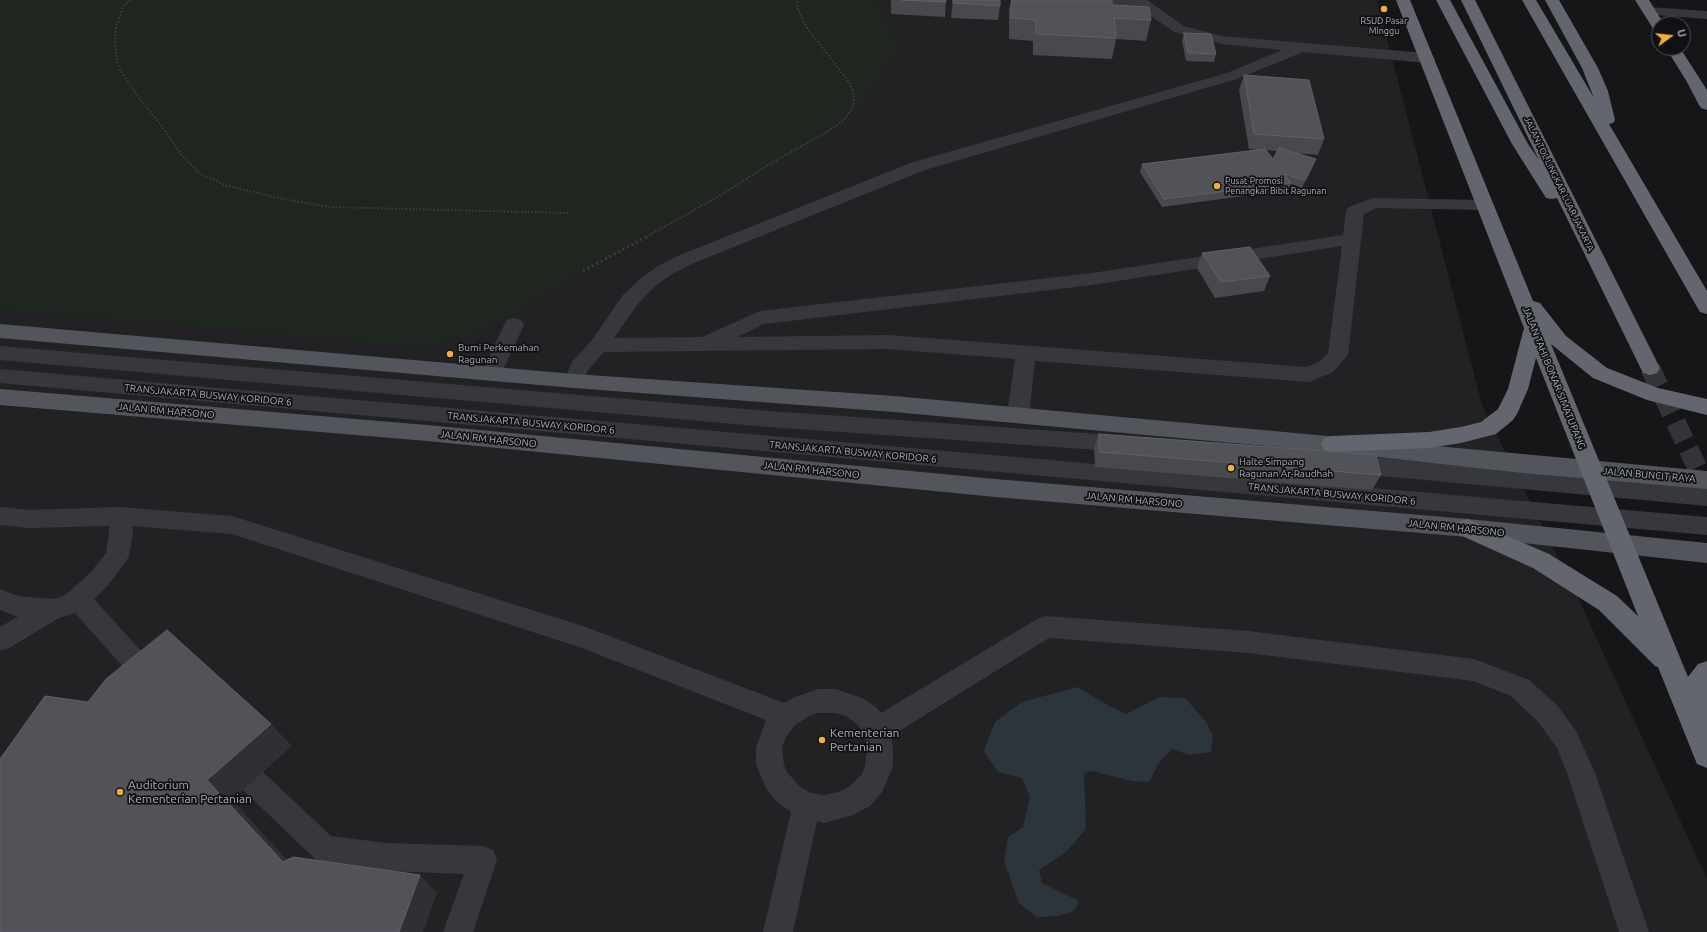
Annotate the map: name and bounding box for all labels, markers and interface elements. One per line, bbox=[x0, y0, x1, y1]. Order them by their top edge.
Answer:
marker: RSUD Pasar Minggu bbox=[1379, 4, 1389, 14]
place label: RSUD Pasar Minggu bbox=[1361, 16, 1407, 37]
north arrow bbox=[1651, 16, 1691, 56]
text: U bbox=[1675, 28, 1688, 38]
street label: JALAN TOL LINGKAR LUAR JAKARTA bbox=[1522, 115, 1596, 253]
place label: Pusat Promosi Penangkar Bibit Ragunan bbox=[1225, 176, 1326, 197]
marker: Pusat Promosi Penangkar Bibit Ragunan bbox=[1212, 181, 1222, 191]
street label: JALAN TAHI BONAR SIMATUPANG bbox=[1520, 305, 1588, 451]
place label: Bumi Perkemahan Ragunan bbox=[458, 342, 539, 366]
marker: Bumi Perkemahan Ragunan bbox=[445, 349, 455, 359]
street label: TRANSJAKARTA BUSWAY KORIDOR 6 bbox=[124, 382, 292, 408]
street label: JALAN RM HARSONO bbox=[117, 401, 215, 421]
street label: TRANSJAKARTA BUSWAY KORIDOR 6 bbox=[447, 410, 615, 436]
street label: JALAN RM HARSONO bbox=[439, 428, 537, 450]
street label: TRANSJAKARTA BUSWAY KORIDOR 6 bbox=[769, 439, 937, 465]
place label: Halte Simpang Ragunan Ar-Raudhah bbox=[1239, 456, 1333, 480]
street label: JALAN RM HARSONO bbox=[762, 459, 860, 481]
marker: Halte Simpang Ragunan Ar-Raudhah bbox=[1226, 463, 1236, 473]
street label: JALAN BUNCIT RAYA bbox=[1602, 465, 1696, 485]
street label: TRANSJAKARTA BUSWAY KORIDOR 6 bbox=[1248, 481, 1416, 507]
street label: JALAN RM HARSONO bbox=[1085, 490, 1183, 510]
street label: JALAN RM HARSONO bbox=[1407, 517, 1505, 539]
place label: Kementerian Pertanian bbox=[830, 726, 899, 754]
marker: Kementerian Pertanian bbox=[817, 735, 827, 745]
place label: Auditorium Kementerian Pertanian bbox=[128, 778, 252, 806]
marker: Auditorium Kementerian Pertanian bbox=[115, 787, 125, 797]

